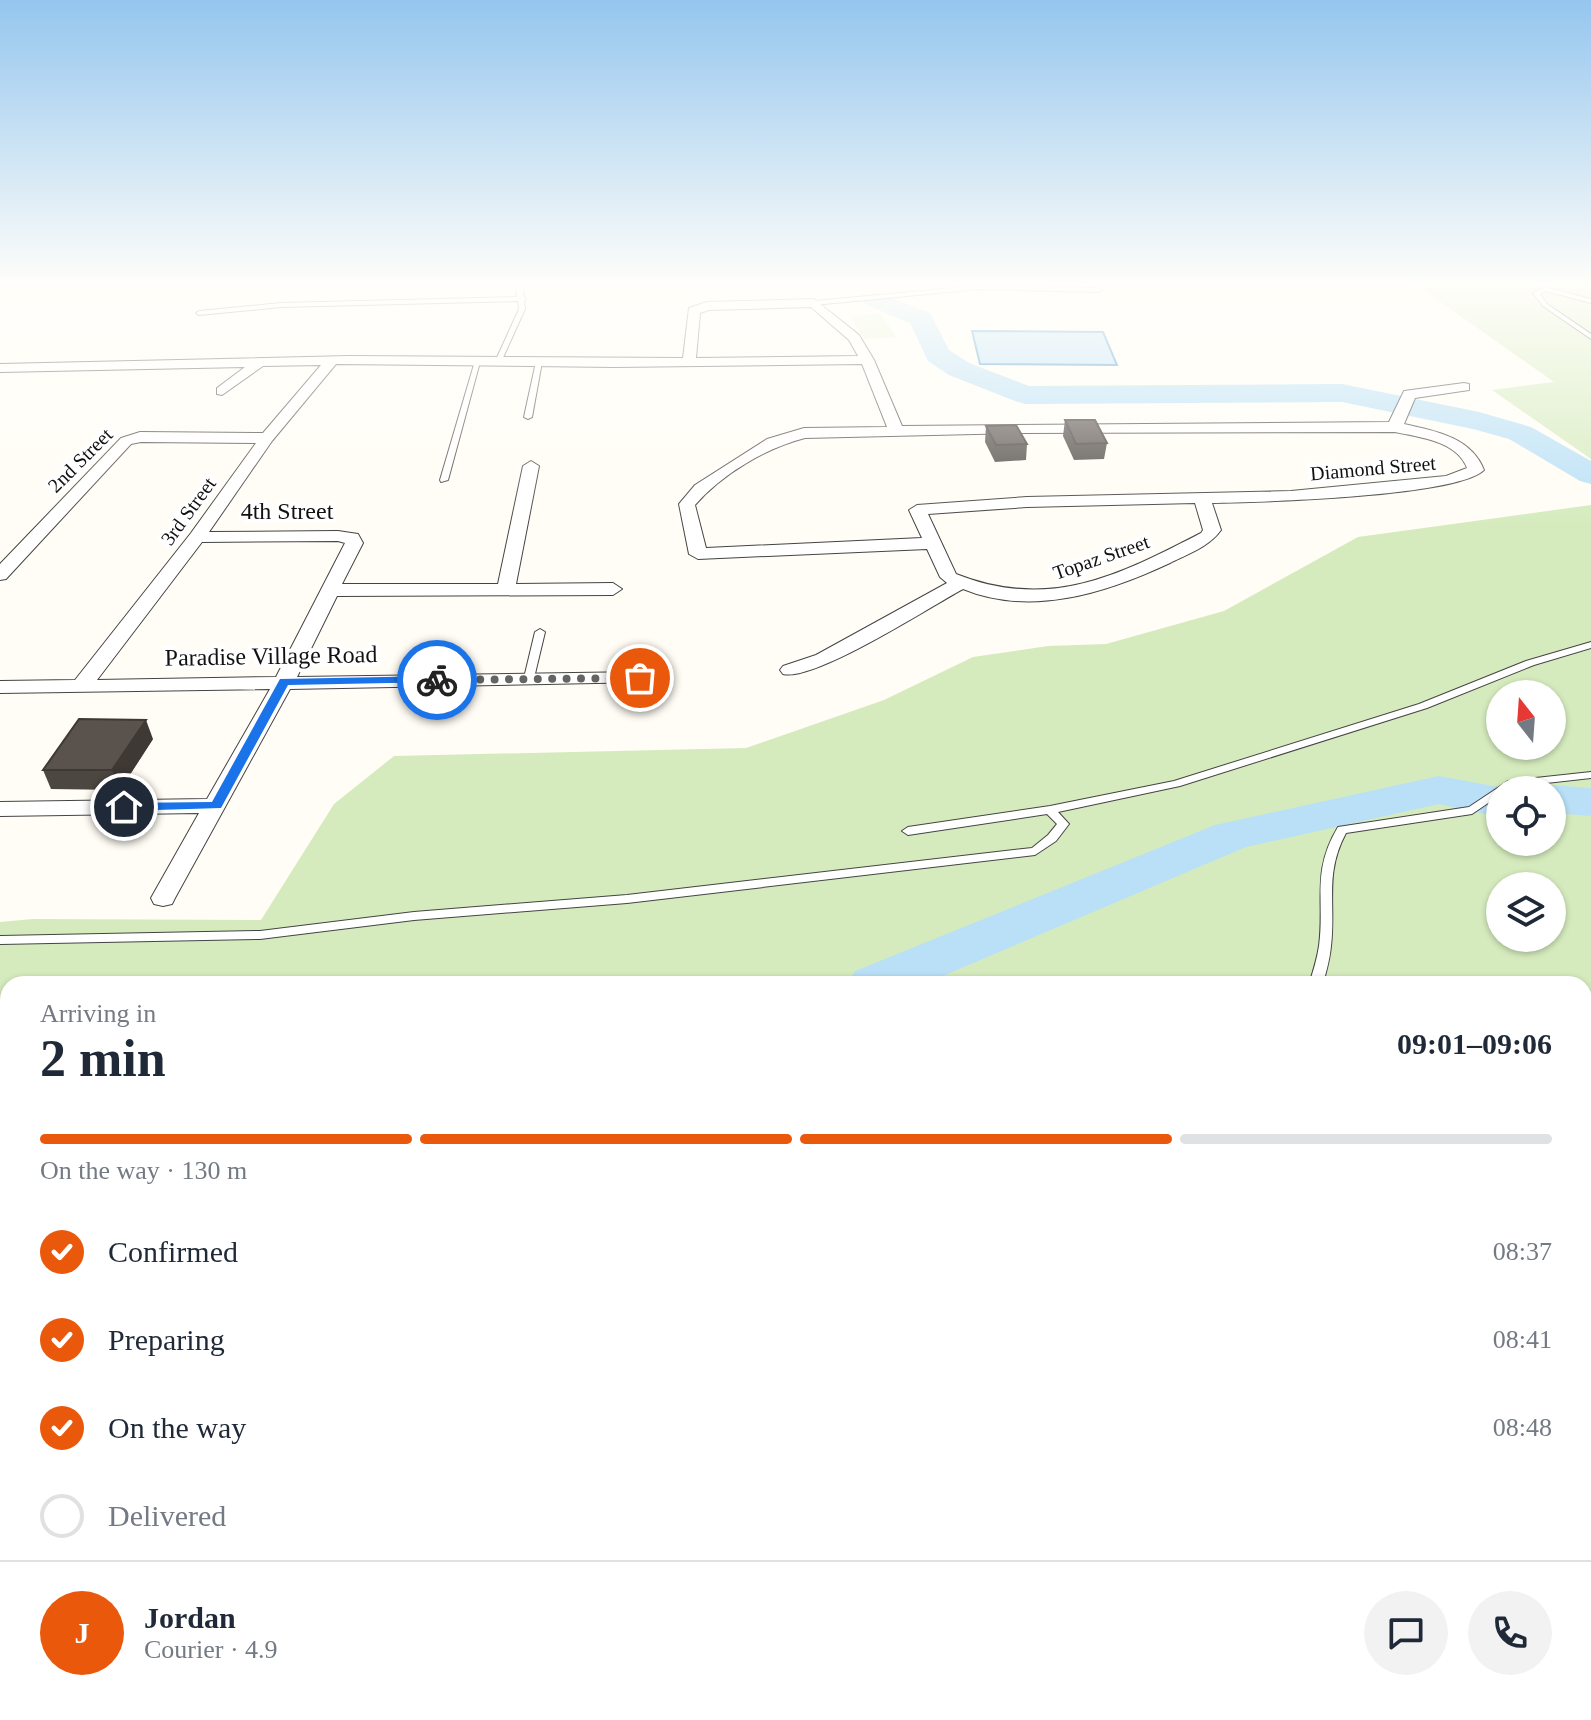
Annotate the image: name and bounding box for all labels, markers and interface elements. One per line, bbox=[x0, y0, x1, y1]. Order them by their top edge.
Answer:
street label: 2nd Street bbox=[43, 423, 117, 497]
street label: Diamond Street bbox=[1309, 452, 1437, 484]
street label: 3rd Street bbox=[156, 472, 220, 549]
street label: 4th Street bbox=[241, 498, 334, 524]
street label: Topaz Street bbox=[1050, 530, 1153, 585]
courier bbox=[397, 640, 477, 720]
street label: Paradise Village Road bbox=[164, 641, 378, 671]
pin bbox=[606, 644, 674, 712]
icon: bag bbox=[618, 656, 662, 700]
icon: bike bbox=[415, 658, 459, 702]
north arrow bbox=[1486, 680, 1566, 760]
map controls bbox=[1486, 680, 1566, 952]
pin bbox=[90, 773, 158, 841]
button: locate bbox=[1486, 776, 1566, 856]
icon: home bbox=[102, 785, 146, 829]
button: layers bbox=[1486, 872, 1566, 952]
text: Arriving in bbox=[40, 999, 156, 1028]
text: 09:01–09:06 bbox=[1397, 1027, 1552, 1060]
text: 2 min bbox=[40, 1030, 166, 1087]
text: On the way · 130 m bbox=[40, 1156, 247, 1185]
icon: check bbox=[40, 1230, 84, 1274]
text: Confirmed bbox=[108, 1235, 238, 1268]
text: 08:37 bbox=[1493, 1237, 1552, 1266]
icon: check bbox=[40, 1318, 84, 1362]
text: Preparing bbox=[108, 1323, 225, 1356]
text: 08:41 bbox=[1493, 1325, 1552, 1354]
icon: check bbox=[40, 1406, 84, 1450]
text: On the way bbox=[108, 1411, 246, 1444]
text: 08:48 bbox=[1493, 1413, 1552, 1442]
text: Delivered bbox=[108, 1499, 226, 1532]
button: chat bbox=[1364, 1591, 1448, 1675]
button: phone bbox=[1468, 1591, 1552, 1675]
text: Jordan bbox=[144, 1601, 236, 1634]
text: J bbox=[75, 1616, 90, 1649]
text: Courier · 4.9 bbox=[144, 1635, 278, 1664]

